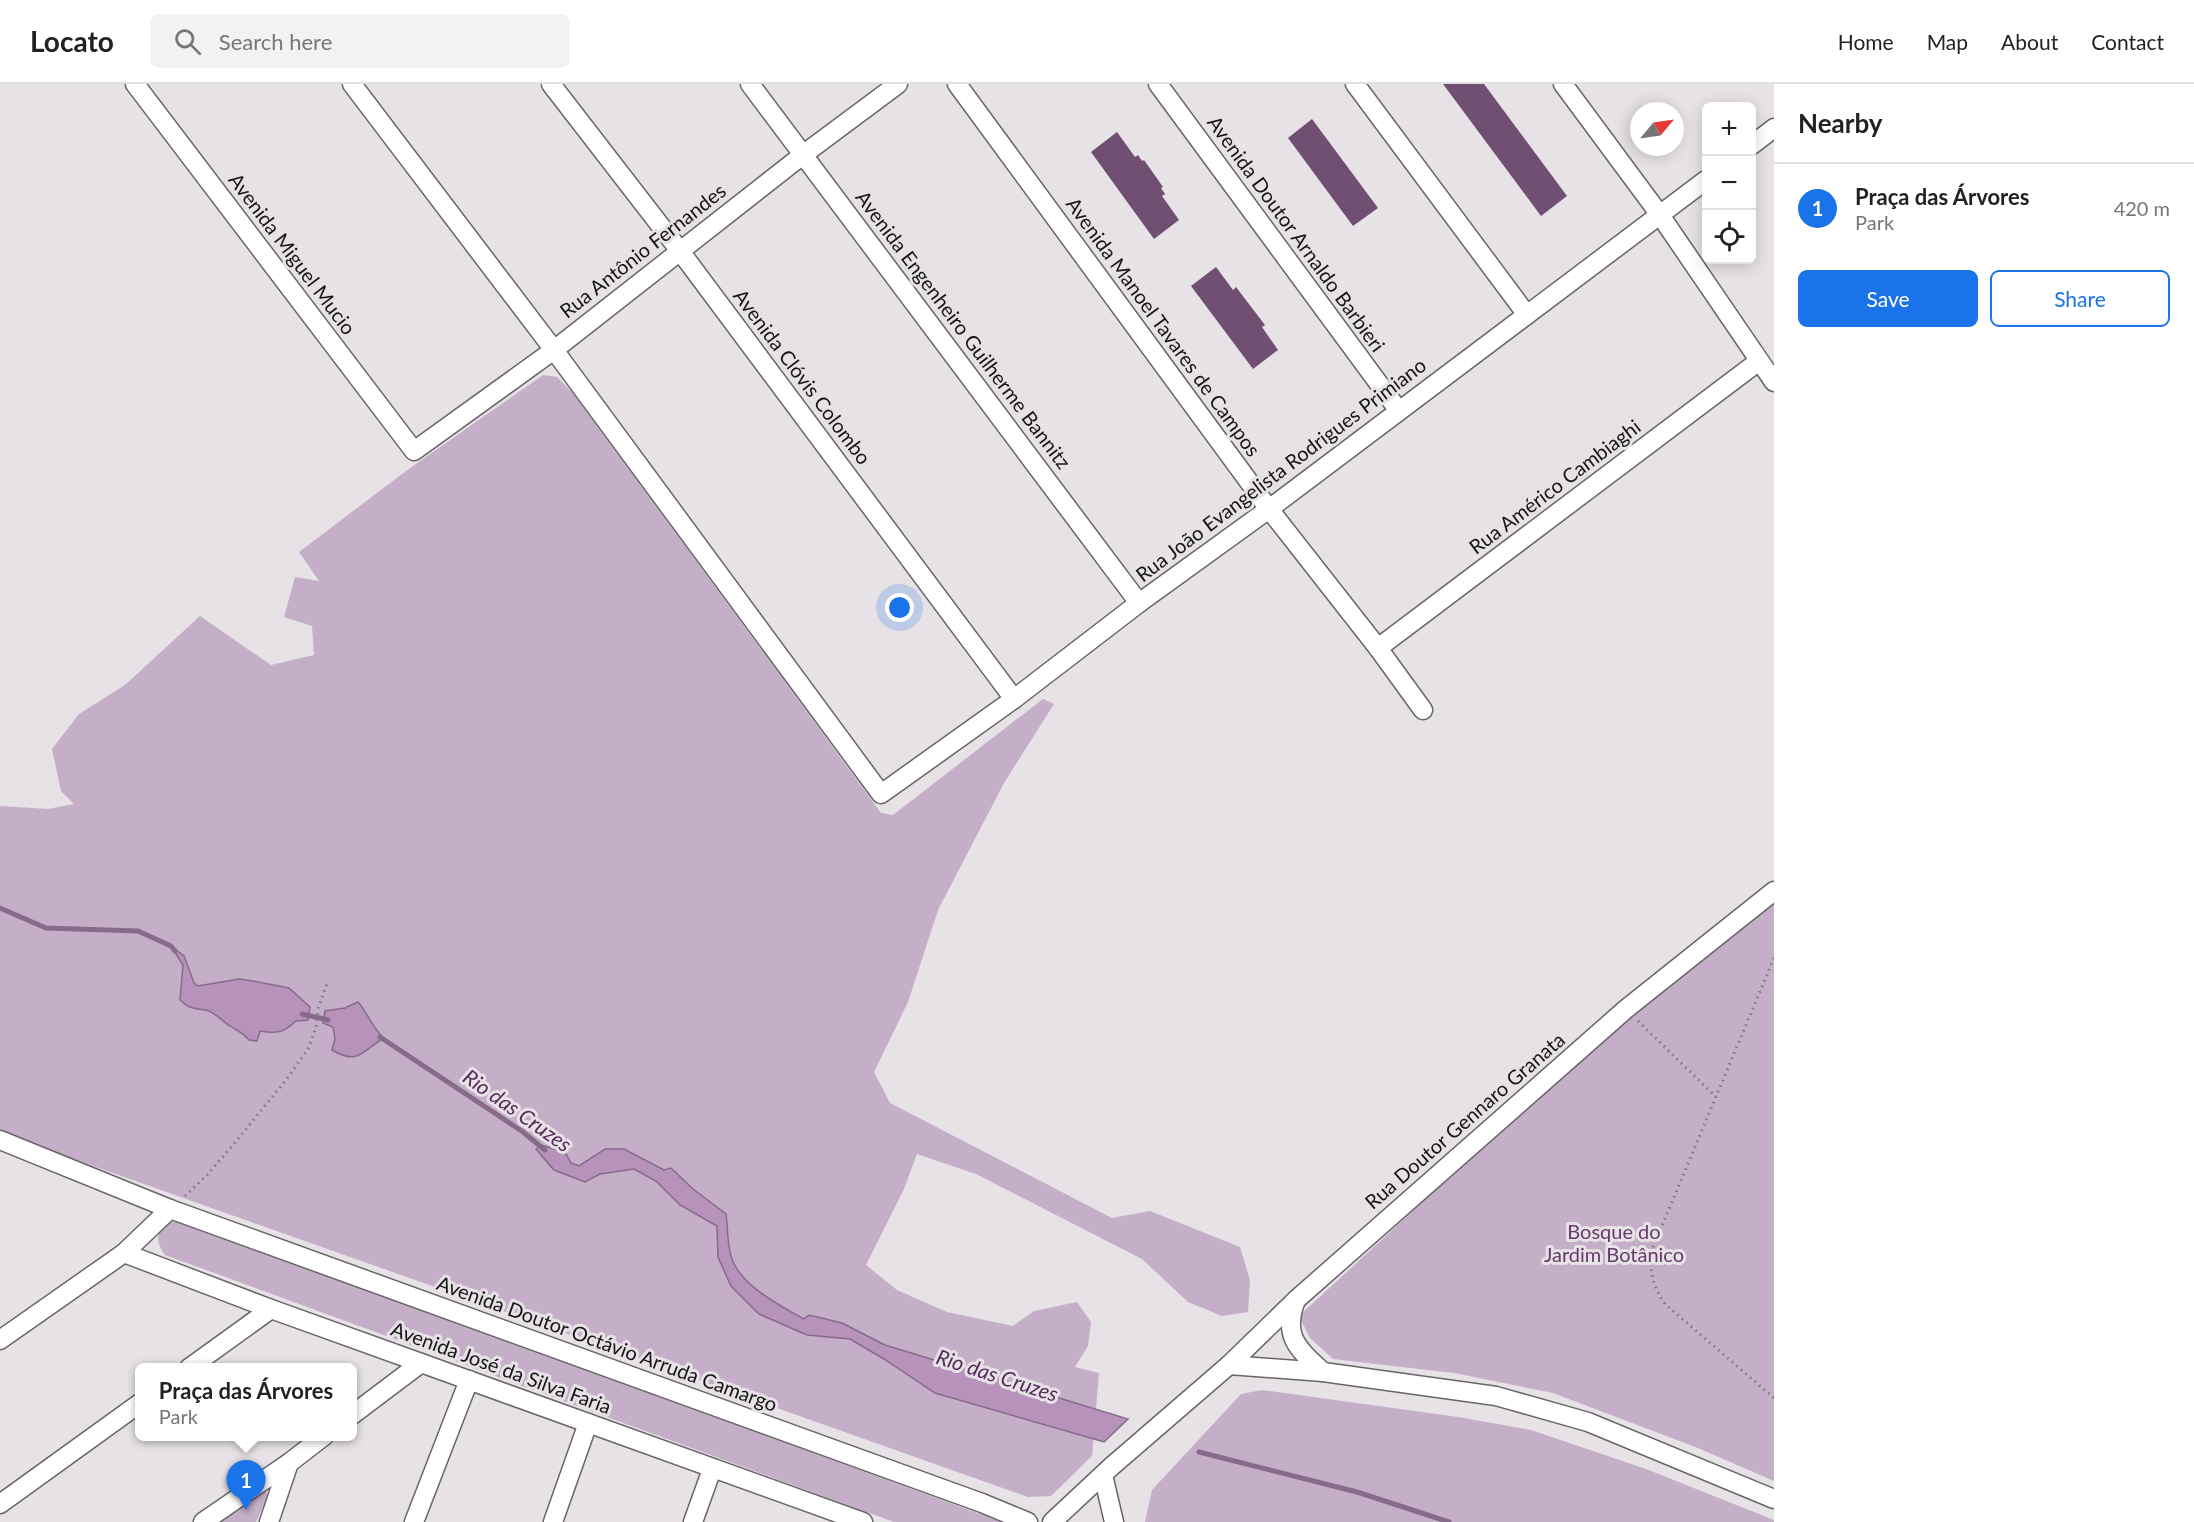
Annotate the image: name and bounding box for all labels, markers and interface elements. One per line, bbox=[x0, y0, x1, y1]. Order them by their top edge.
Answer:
search box bbox=[150, 14, 570, 68]
text: Locato bbox=[30, 24, 114, 58]
icon: search bbox=[171, 25, 204, 58]
text: Search here bbox=[219, 28, 332, 55]
text: Home bbox=[1838, 29, 1894, 54]
text: Map bbox=[1927, 29, 1968, 54]
text: About bbox=[2001, 29, 2058, 54]
text: Contact bbox=[2091, 29, 2164, 54]
north arrow bbox=[1630, 102, 1684, 156]
map controls bbox=[1702, 102, 1756, 264]
button: + bbox=[1702, 102, 1756, 156]
text: Nearby bbox=[1798, 107, 1883, 139]
street label: Avenida Doutor Arnaldo Barbieri bbox=[1203, 111, 1391, 356]
button: − bbox=[1702, 156, 1756, 210]
street label: Avenida Miguel Mucio bbox=[224, 168, 361, 339]
street label: Rua Antônio Fernandes bbox=[555, 178, 730, 322]
text: Praça das Árvores bbox=[1855, 183, 2029, 210]
street label: Avenida Engenheiro Guilherme Bannitz bbox=[851, 186, 1076, 473]
street label: Avenida Manoel Tavares de Campos bbox=[1062, 192, 1266, 461]
text: 1 bbox=[1812, 196, 1823, 220]
text: 420 m bbox=[2114, 196, 2170, 220]
button: locate bbox=[1702, 210, 1756, 264]
text: Park bbox=[1855, 210, 1894, 234]
button: Save bbox=[1798, 270, 1978, 327]
button: Share bbox=[1990, 270, 2170, 327]
street label: Avenida Clóvis Colombo bbox=[729, 284, 877, 469]
street label: Rua João Evangelista Rodrigues Primiano bbox=[1131, 352, 1430, 586]
street label: Rua Américo Cambiaghi bbox=[1464, 414, 1645, 558]
your location bbox=[885, 593, 914, 622]
street label: Rua Doutor Gennaro Granata bbox=[1360, 1027, 1569, 1213]
water label: Rio das Cruzes bbox=[459, 1063, 577, 1156]
park label: Bosque do Jardim Botânico bbox=[1544, 1219, 1684, 1266]
street label: Avenida Doutor Octávio Arruda Camargo bbox=[434, 1270, 781, 1416]
street label: Avenida José da Silva Faria bbox=[388, 1316, 615, 1418]
water label: Rio das Cruzes bbox=[934, 1343, 1061, 1406]
popup bbox=[135, 1363, 357, 1441]
text: Praça das Árvores bbox=[159, 1377, 333, 1404]
text: Park bbox=[159, 1404, 198, 1428]
pin: 1 bbox=[226, 1460, 266, 1510]

